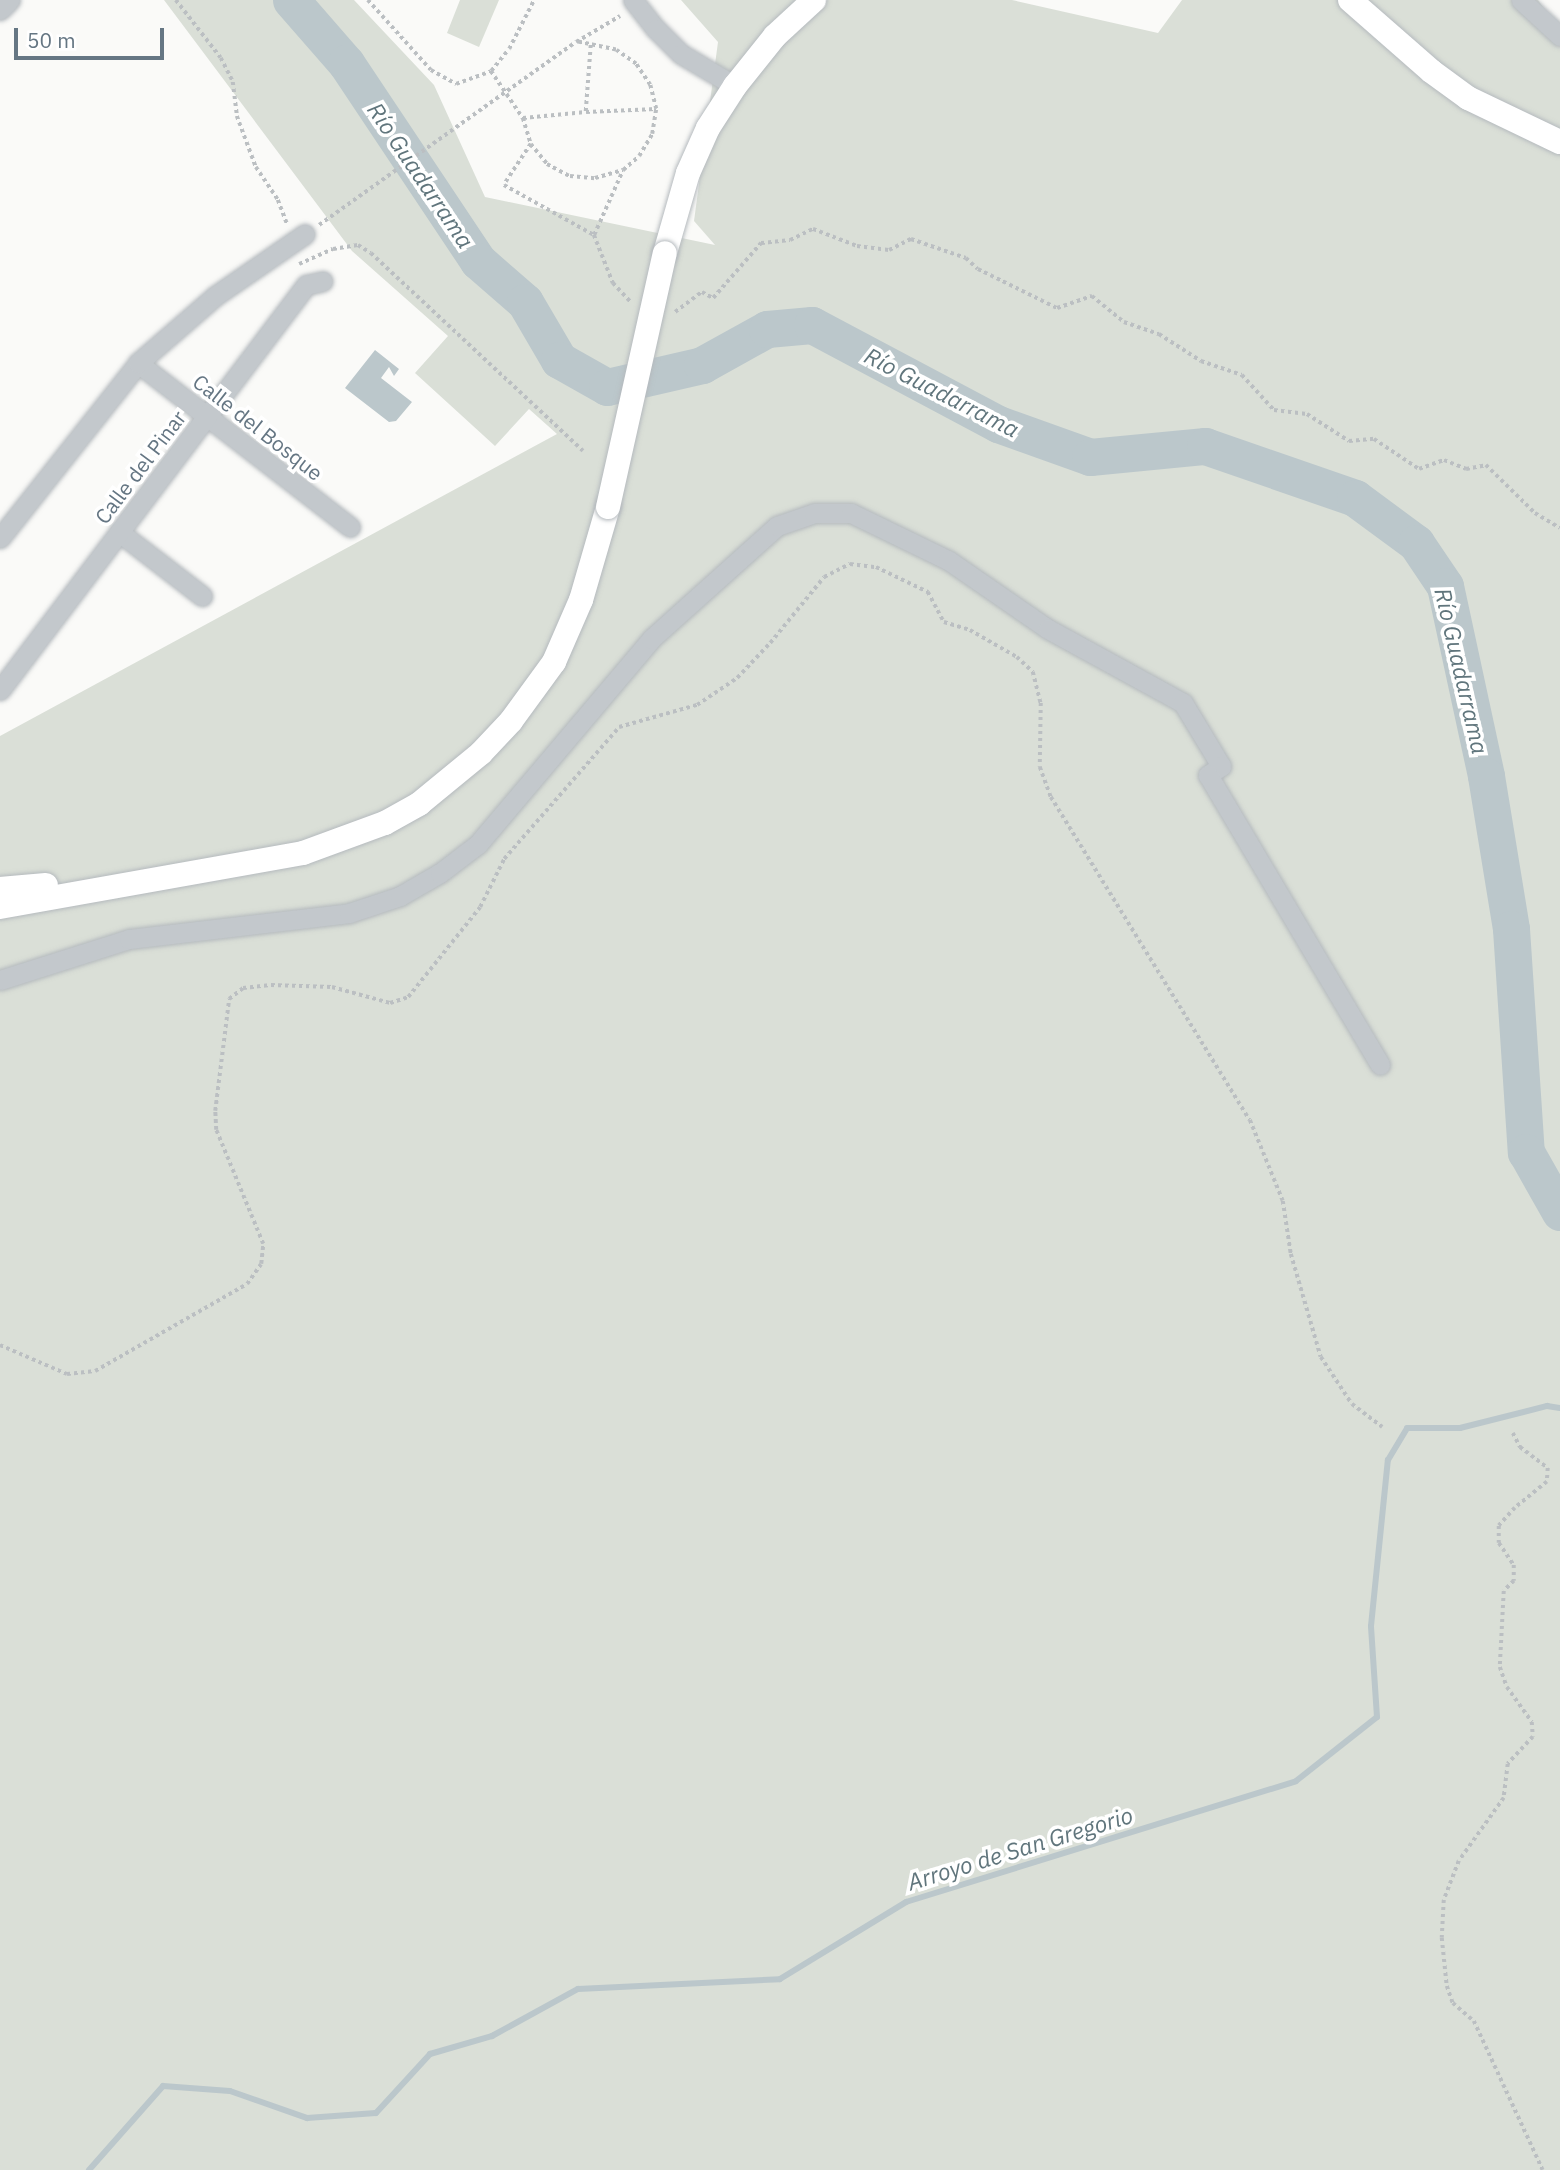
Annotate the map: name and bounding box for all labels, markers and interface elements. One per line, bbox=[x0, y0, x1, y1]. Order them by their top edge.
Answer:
scale bar bbox=[18, 14, 168, 58]
text: 50 m bbox=[27, 26, 76, 54]
water label: Río Guadarrama bbox=[362, 97, 480, 253]
water label: Río Guadarrama bbox=[860, 341, 1024, 443]
street label: Calle del Bosque bbox=[188, 369, 328, 485]
street label: Calle del Pinar bbox=[89, 405, 191, 529]
water label: Río Guadarrama bbox=[1429, 585, 1495, 757]
water label: Arroyo de San Gregorio bbox=[904, 1801, 1136, 1895]

